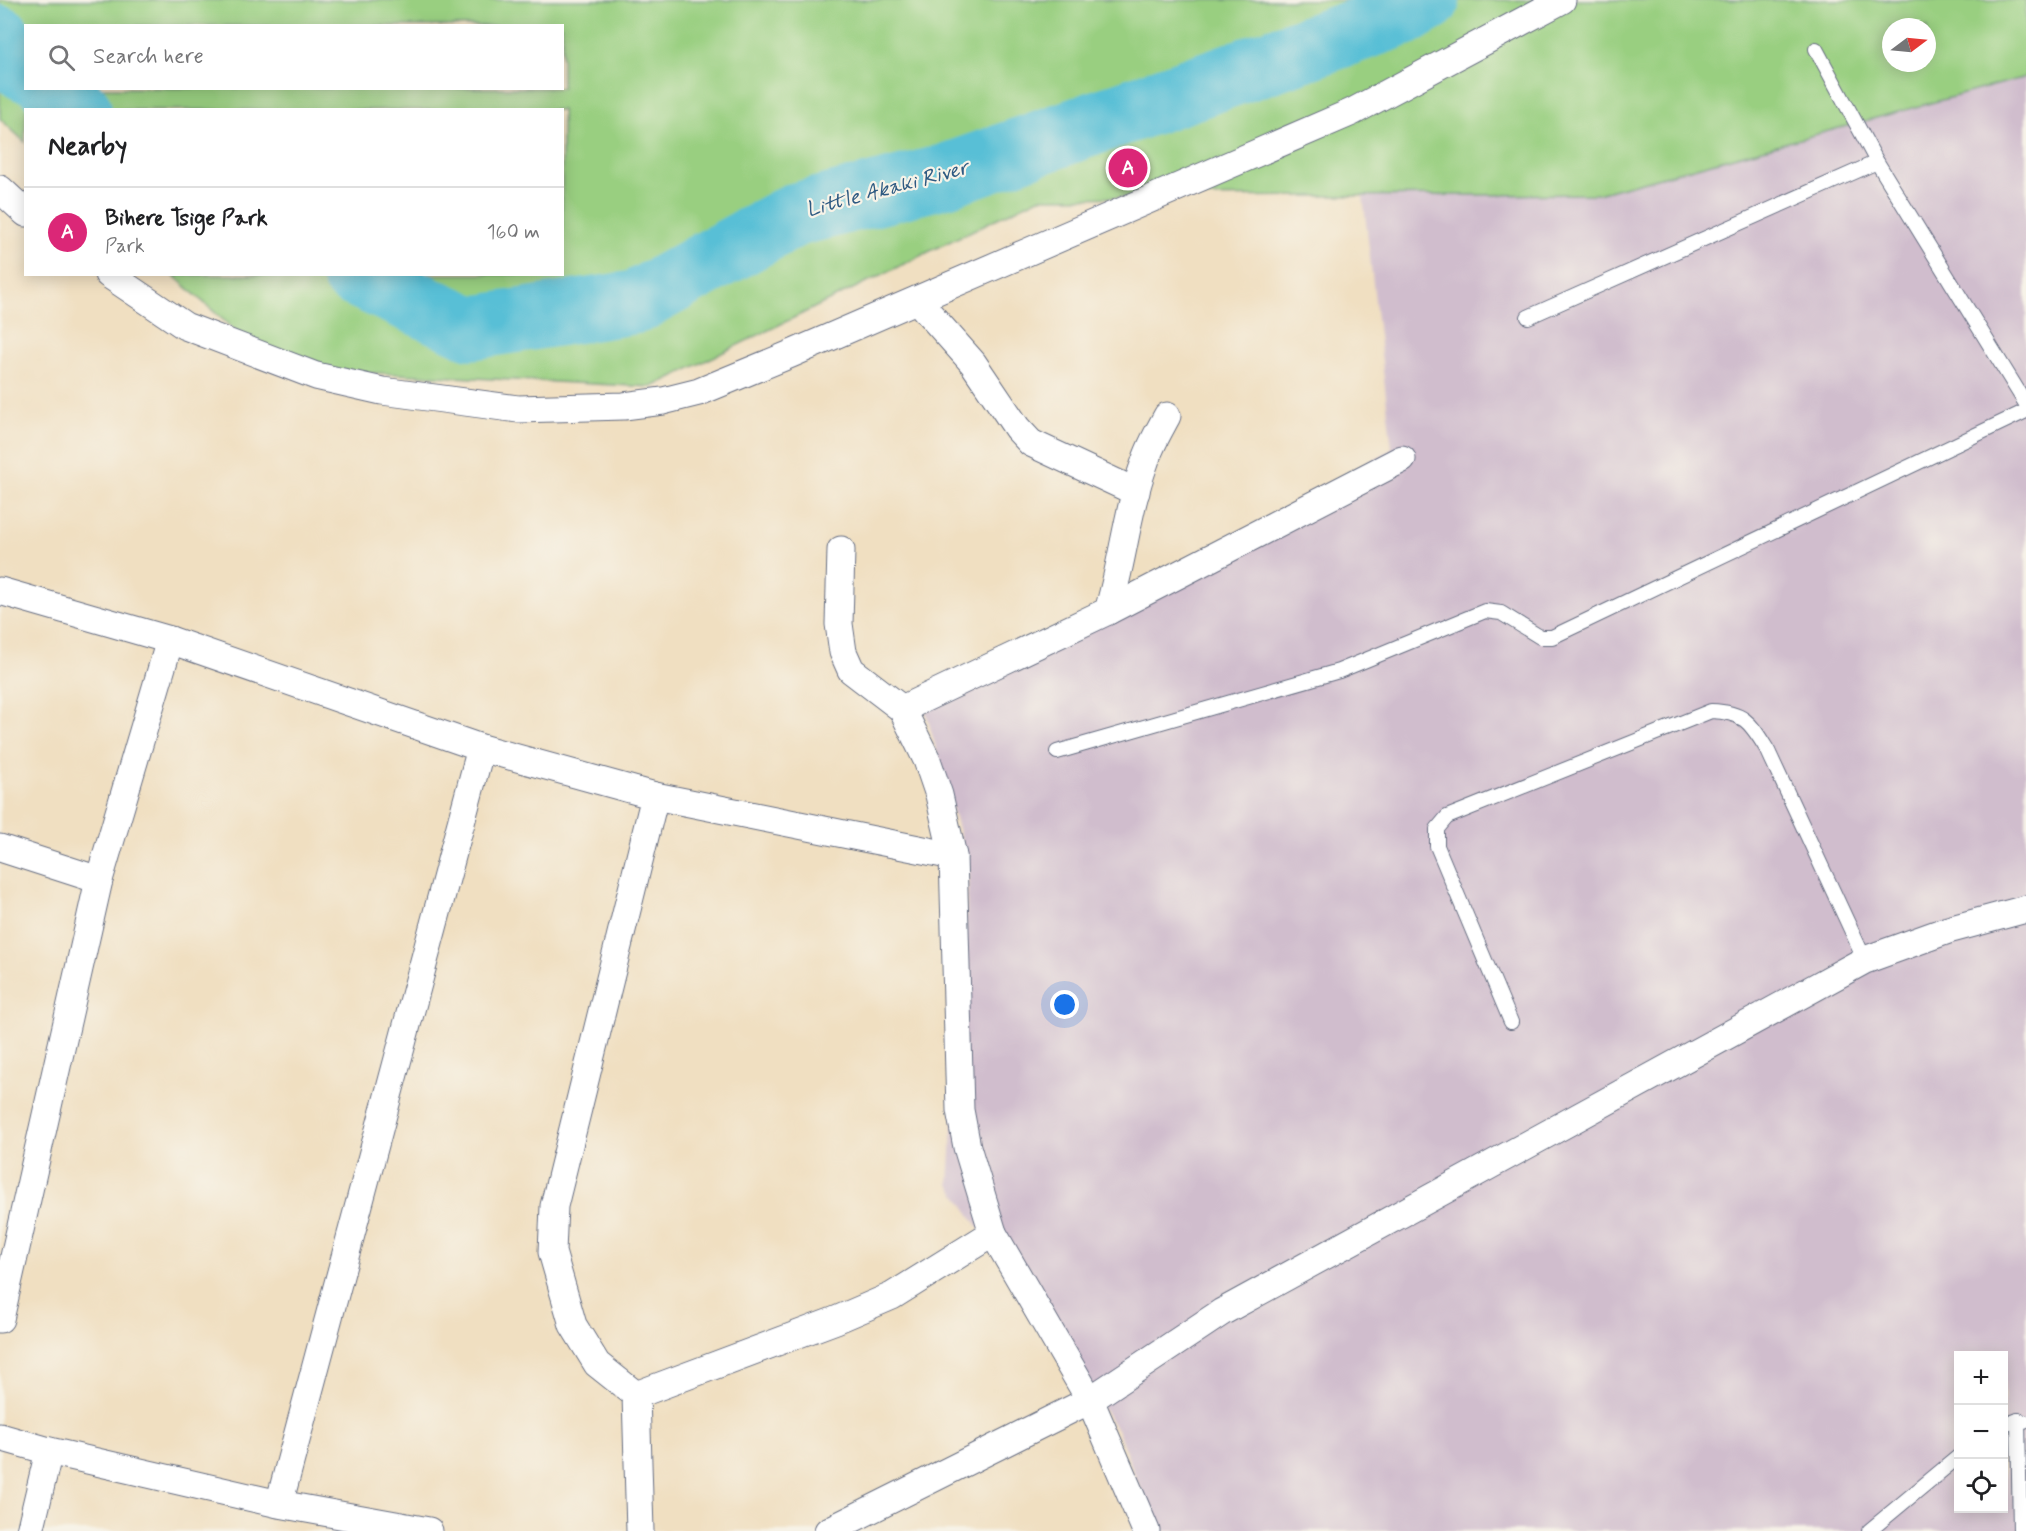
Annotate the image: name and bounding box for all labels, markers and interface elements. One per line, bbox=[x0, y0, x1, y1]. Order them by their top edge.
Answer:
north arrow bbox=[1882, 18, 1936, 72]
search box bbox=[24, 24, 564, 90]
icon: search bbox=[45, 41, 78, 74]
text: Search here bbox=[93, 43, 204, 71]
text: Nearby bbox=[48, 130, 127, 164]
pin: A bbox=[1108, 146, 1148, 190]
water label: Little Akaki River bbox=[803, 153, 974, 224]
text: Bihere Tsige Park bbox=[105, 205, 268, 233]
text: A bbox=[61, 219, 74, 246]
text: 160 m bbox=[487, 219, 540, 246]
text: Park bbox=[105, 233, 145, 260]
your location bbox=[1050, 990, 1079, 1019]
map controls bbox=[1954, 1351, 2008, 1513]
button: + bbox=[1954, 1351, 2008, 1405]
button: − bbox=[1954, 1405, 2008, 1459]
button: locate bbox=[1954, 1459, 2008, 1513]

